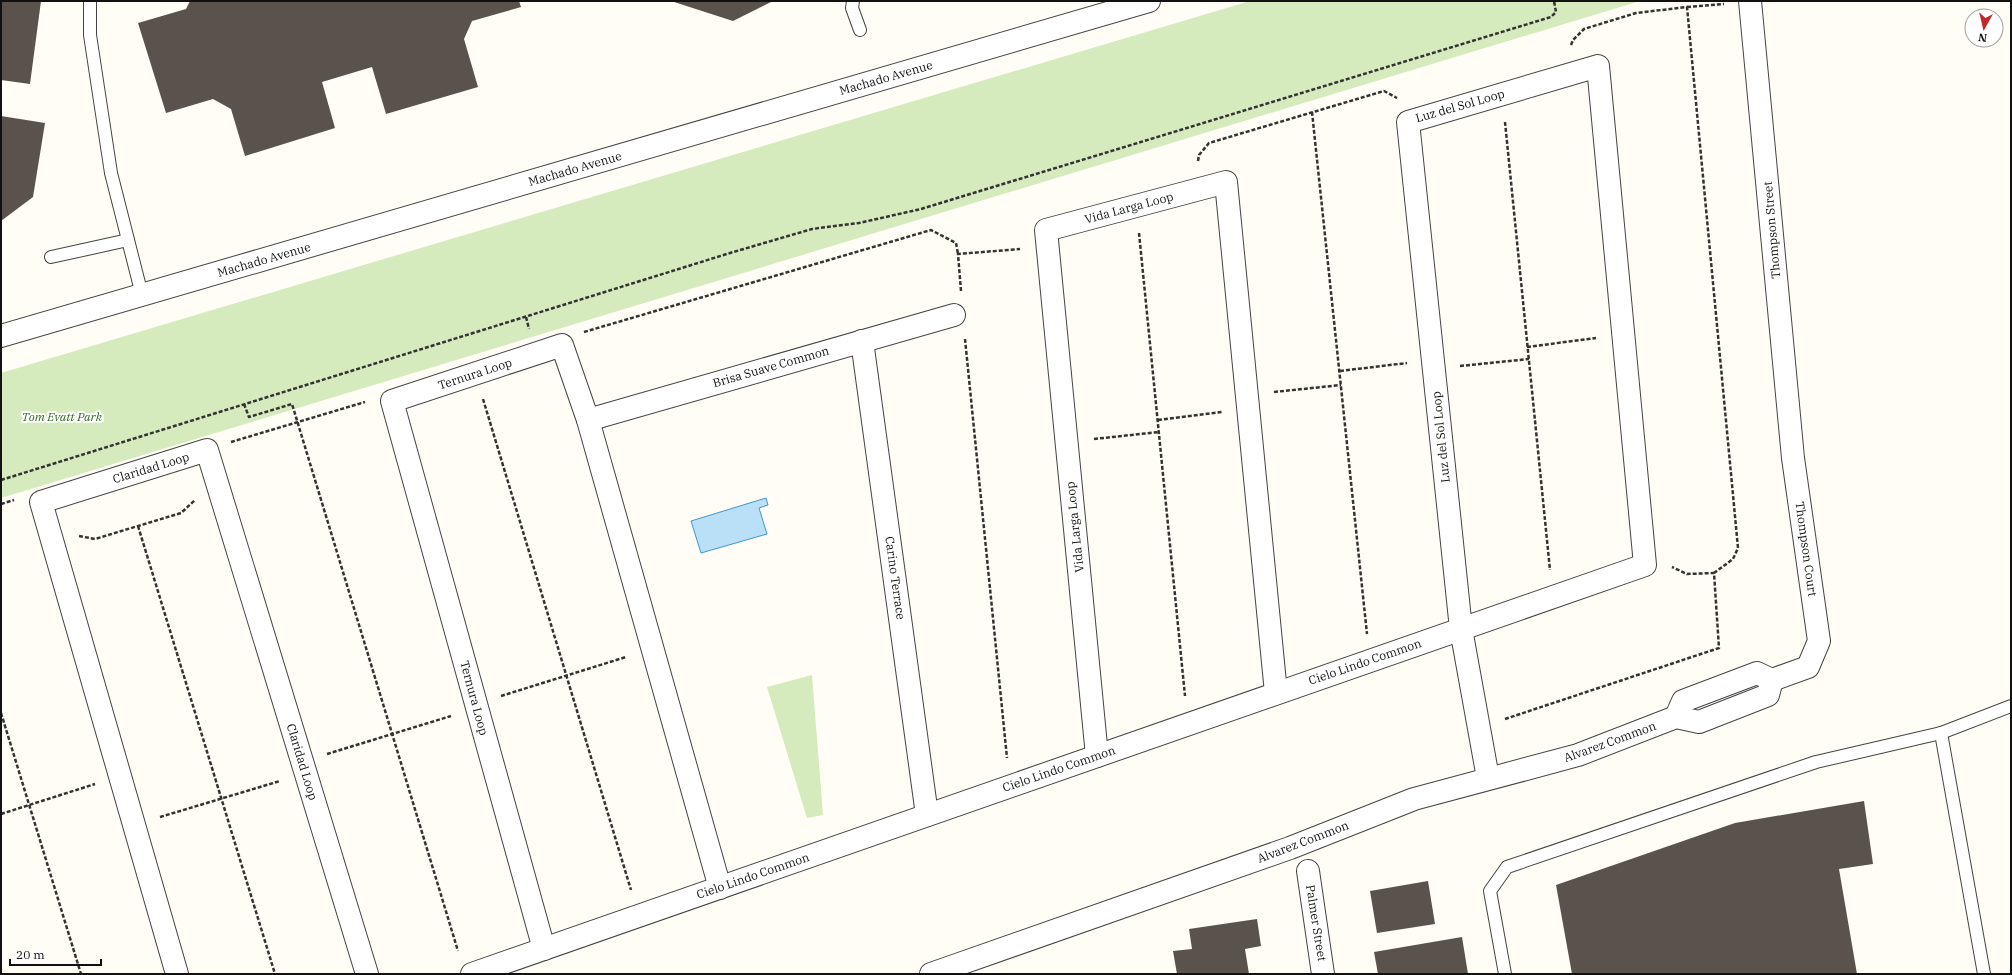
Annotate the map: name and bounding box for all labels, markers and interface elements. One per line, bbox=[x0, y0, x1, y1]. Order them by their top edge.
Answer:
north arrow bbox=[1964, 8, 2004, 48]
text: N bbox=[1977, 30, 1988, 45]
street label: Machado Avenue bbox=[838, 57, 934, 98]
street label: Luz del Sol Loop bbox=[1414, 86, 1506, 125]
street label: Machado Avenue bbox=[527, 148, 623, 189]
street label: Thompson Street bbox=[1760, 181, 1783, 279]
street label: Vida Larga Loop bbox=[1083, 188, 1175, 227]
street label: Machado Avenue bbox=[216, 239, 312, 280]
street label: Brisa Suave Common bbox=[711, 343, 831, 390]
street label: Ternura Loop bbox=[436, 355, 514, 393]
street label: Luz del Sol Loop bbox=[1428, 391, 1453, 483]
park label: Tom Evatt Park bbox=[22, 409, 103, 424]
street label: Claridad Loop bbox=[111, 449, 191, 486]
street label: Vida Larga Loop bbox=[1062, 481, 1087, 573]
street label: Thompson Court bbox=[1792, 501, 1821, 597]
street label: Carino Terrace bbox=[882, 535, 909, 621]
street label: Cielo Lindo Common bbox=[1306, 635, 1424, 688]
street label: Ternura Loop bbox=[457, 659, 492, 737]
street label: Alvarez Common bbox=[1562, 718, 1658, 765]
street label: Claridad Loop bbox=[284, 722, 321, 802]
street label: Cielo Lindo Common bbox=[1000, 742, 1118, 795]
street label: Alvarez Common bbox=[1255, 817, 1351, 866]
street label: Cielo Lindo Common bbox=[694, 849, 812, 902]
street label: Palmer Street bbox=[1303, 884, 1330, 962]
scale bar bbox=[10, 941, 101, 967]
text: 20 m bbox=[16, 947, 45, 962]

